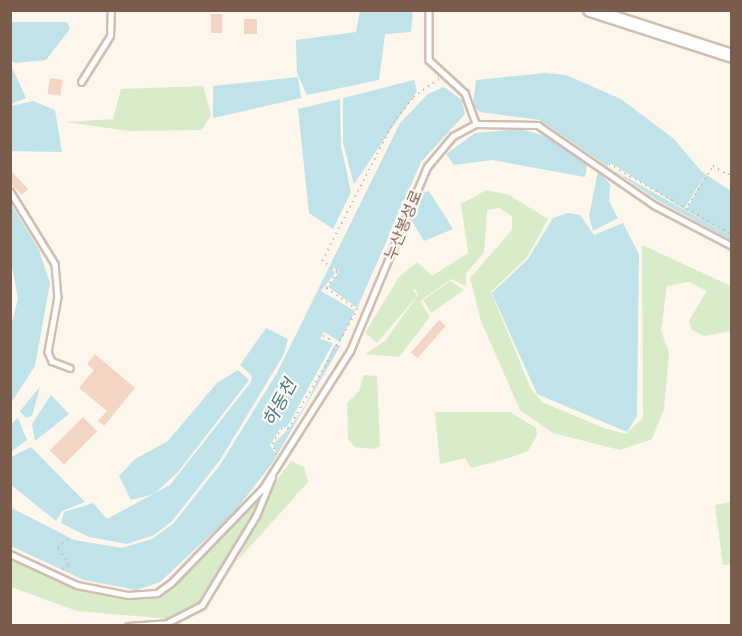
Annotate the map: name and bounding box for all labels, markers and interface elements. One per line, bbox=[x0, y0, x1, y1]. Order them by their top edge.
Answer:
street label: 누산봉성로 bbox=[380, 187, 426, 263]
water label: 하동천 bbox=[259, 376, 301, 430]

